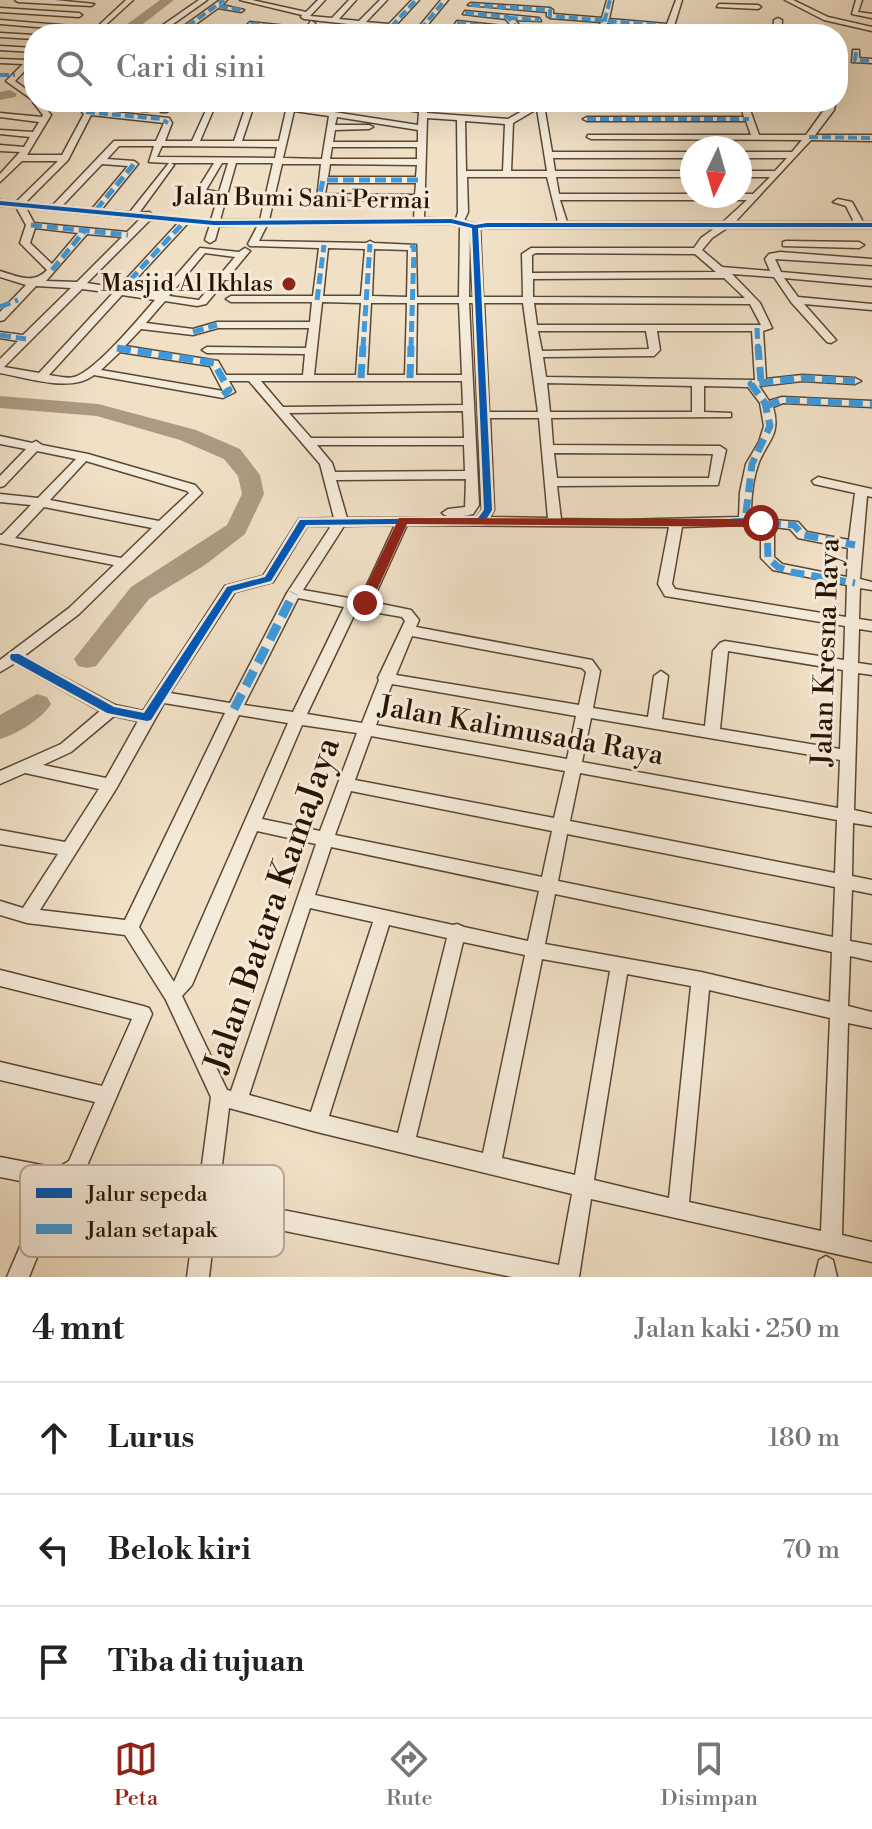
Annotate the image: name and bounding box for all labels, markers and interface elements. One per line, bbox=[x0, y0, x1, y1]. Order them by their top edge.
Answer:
search box bbox=[24, 24, 848, 112]
icon: search bbox=[52, 46, 96, 90]
text: Cari di sini bbox=[116, 49, 265, 87]
north arrow bbox=[680, 136, 752, 208]
street label: Jalan Bumi Sani Permai bbox=[172, 182, 431, 216]
place label: Masjid Al Ikhlas bbox=[101, 269, 273, 299]
marker: Masjid Al Ikhlas bbox=[280, 275, 298, 293]
route start bbox=[743, 505, 779, 541]
street label: Jalan Kresna Raya bbox=[804, 537, 847, 767]
route end bbox=[347, 585, 383, 621]
street label: Jalan Kalimusada Raya bbox=[375, 689, 667, 773]
street label: Jalan Batara KamaJaya bbox=[196, 731, 350, 1079]
legend bbox=[20, 1165, 284, 1257]
text: Jalur sepeda bbox=[85, 1181, 209, 1208]
text: Jalan setapak bbox=[85, 1217, 219, 1244]
text: 4 mnt bbox=[32, 1308, 124, 1350]
text: Jalan kaki · 250 m bbox=[635, 1313, 840, 1345]
icon: ahead bbox=[32, 1416, 76, 1460]
text: Lurus bbox=[108, 1419, 194, 1457]
text: 180 m bbox=[768, 1422, 840, 1454]
icon: left bbox=[32, 1528, 76, 1572]
text: Belok kiri bbox=[108, 1531, 251, 1569]
text: 70 m bbox=[782, 1534, 840, 1566]
icon: arrive bbox=[32, 1640, 76, 1684]
text: Tiba di tujuan bbox=[108, 1643, 304, 1681]
tab: Peta bbox=[114, 1737, 158, 1812]
tab: Rute bbox=[386, 1737, 433, 1812]
tab: Disimpan bbox=[661, 1737, 758, 1812]

